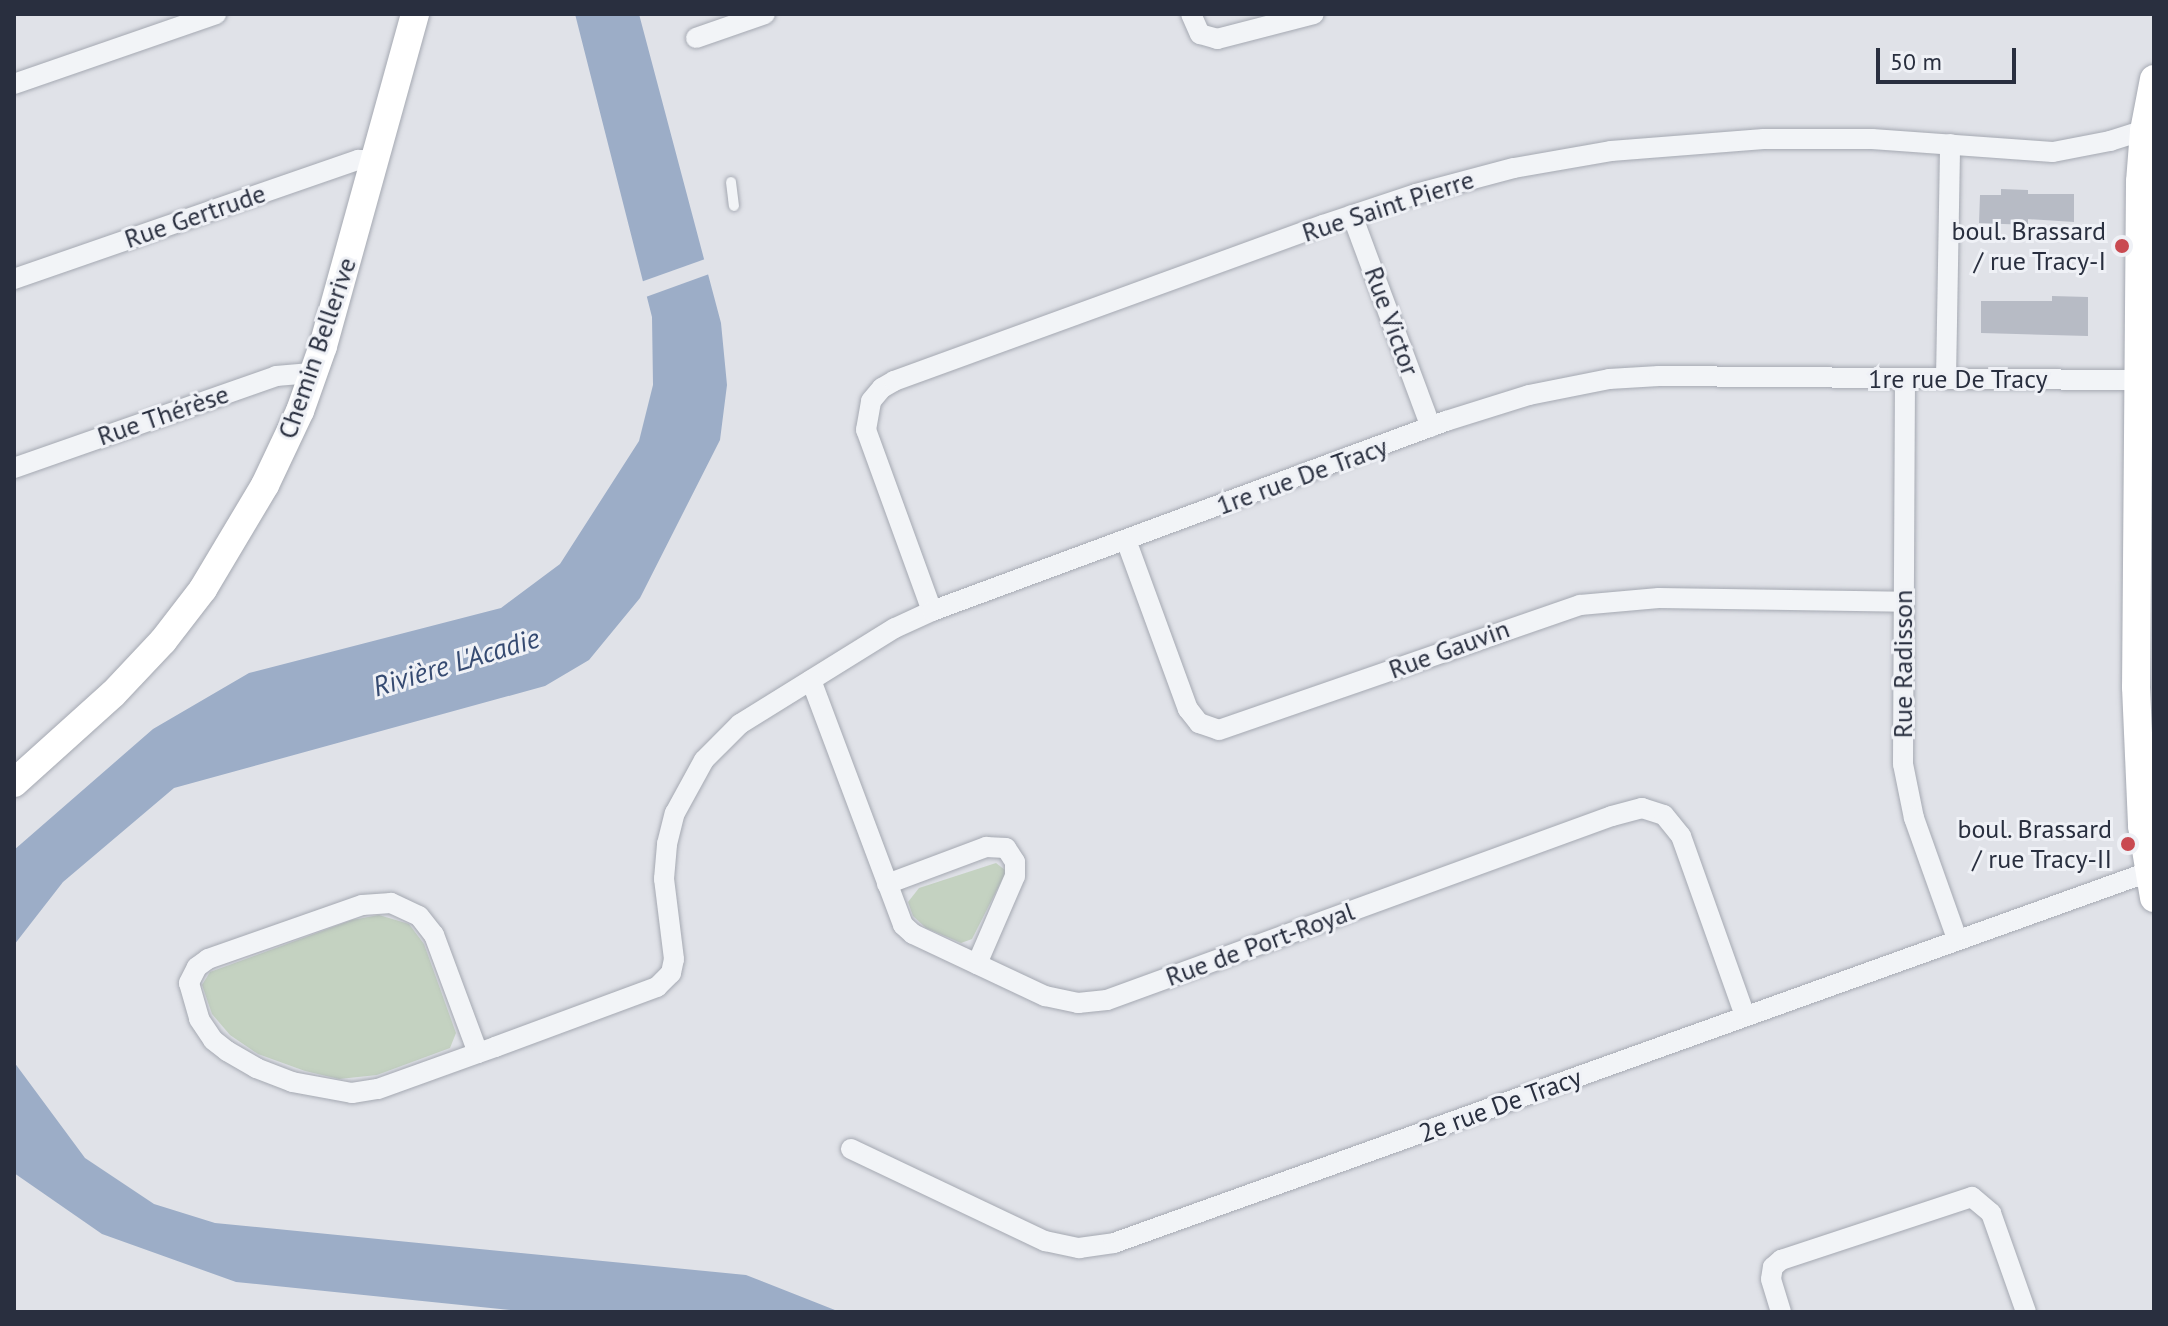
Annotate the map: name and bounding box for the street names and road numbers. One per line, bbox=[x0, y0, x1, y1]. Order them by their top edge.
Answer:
street label: Rue Saint Pierre bbox=[1298, 164, 1478, 248]
street label: Rue Gertrude bbox=[120, 177, 270, 255]
street label: Chemin Bellerive bbox=[271, 253, 363, 443]
street label: Rue Victor bbox=[1358, 262, 1426, 380]
street label: 1re rue De Tracy bbox=[1868, 363, 2048, 395]
street label: Rue Thérèse bbox=[93, 378, 233, 452]
street label: 1re rue De Tracy bbox=[1212, 431, 1392, 521]
street label: Rue Radisson bbox=[1887, 590, 1919, 738]
street label: Rue Gauvin bbox=[1385, 613, 1513, 685]
street label: Rue de Port-Royal bbox=[1161, 895, 1359, 993]
street label: 2e rue De Tracy bbox=[1414, 1061, 1586, 1149]

